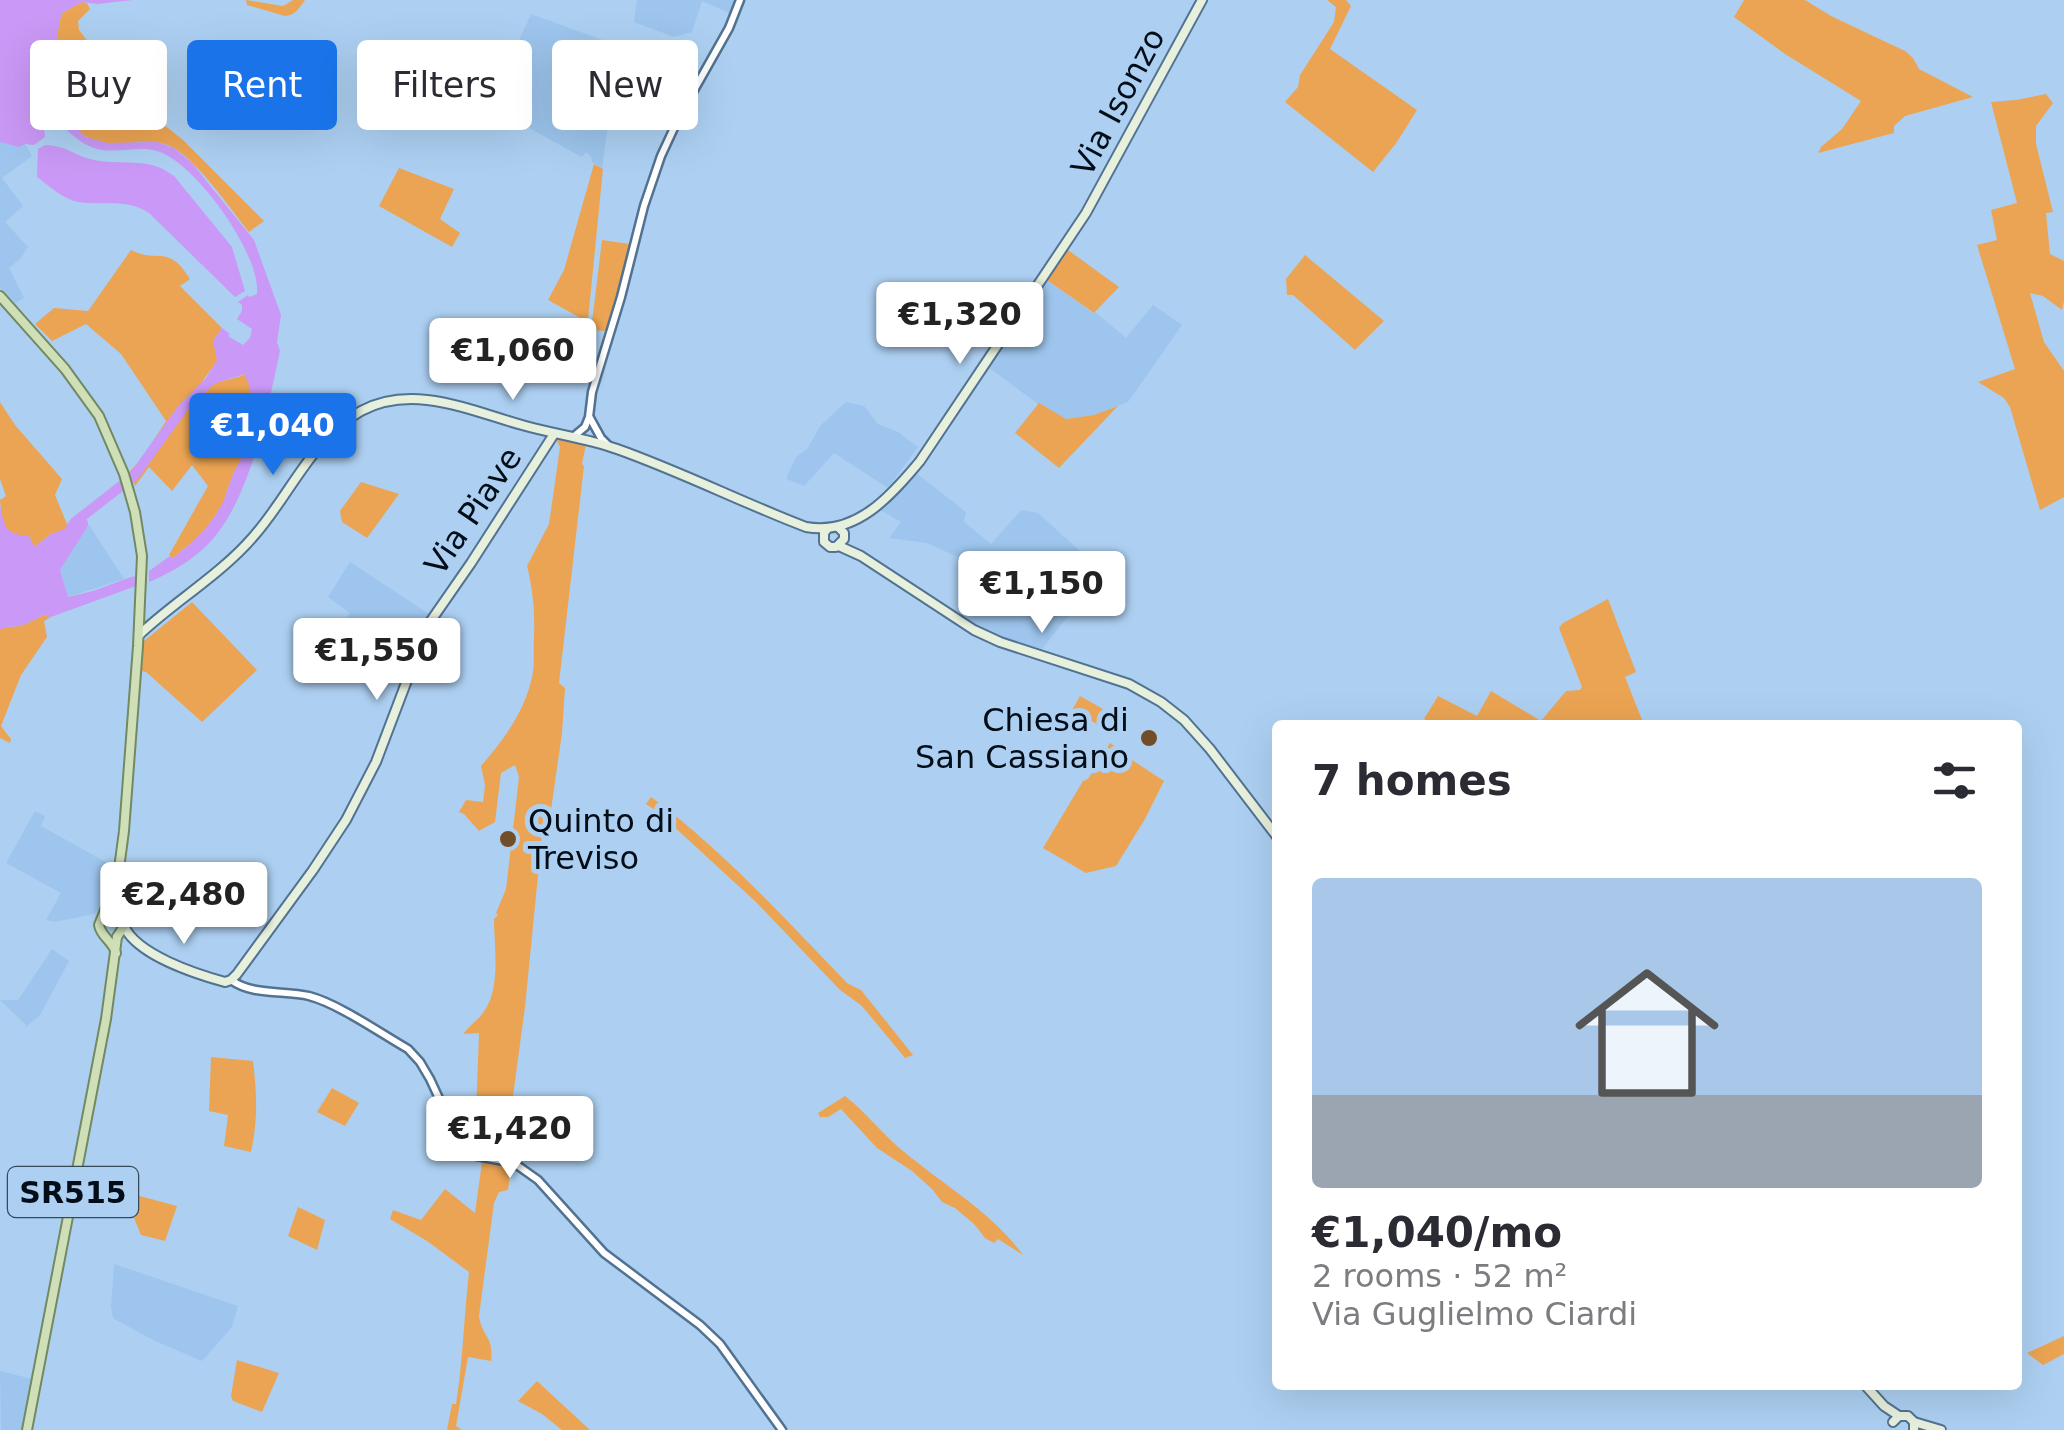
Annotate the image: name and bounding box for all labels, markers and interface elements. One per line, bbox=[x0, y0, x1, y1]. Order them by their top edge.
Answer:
street label: Via Isonzo bbox=[1063, 21, 1173, 183]
chip: Buy bbox=[30, 40, 167, 130]
chip: Rent bbox=[187, 40, 337, 130]
chip: Filters bbox=[357, 40, 532, 130]
chip: New bbox=[552, 40, 698, 130]
pin: €1,320 bbox=[879, 282, 1041, 367]
text: €1,320 bbox=[898, 295, 1022, 333]
pin: €1,060 bbox=[432, 318, 594, 403]
text: €1,060 bbox=[451, 331, 575, 369]
pin: €1,040 bbox=[192, 393, 354, 478]
text: €1,040 bbox=[211, 406, 335, 444]
street label: Via Piave bbox=[417, 440, 529, 582]
pin: €1,150 bbox=[961, 551, 1123, 636]
text: €1,150 bbox=[980, 564, 1104, 602]
pin: €1,550 bbox=[296, 618, 458, 703]
text: €1,550 bbox=[315, 631, 439, 669]
place label: Chiesa di San Cassiano bbox=[915, 701, 1129, 776]
marker: Chiesa di San Cassiano bbox=[1138, 727, 1160, 749]
icon: filters bbox=[1927, 753, 1982, 808]
text: 7 homes bbox=[1312, 756, 1512, 805]
place label: Quinto di Treviso bbox=[527, 802, 674, 877]
marker: Quinto di Treviso bbox=[497, 828, 519, 850]
pin: €2,480 bbox=[103, 862, 265, 947]
text: €2,480 bbox=[122, 875, 246, 913]
icon: home bbox=[1557, 943, 1737, 1123]
pin: €1,420 bbox=[429, 1096, 591, 1181]
text: €1,420 bbox=[448, 1109, 572, 1147]
road number: SR515 bbox=[8, 1167, 138, 1217]
text: €1,040/mo bbox=[1312, 1208, 1562, 1257]
text: 2 rooms · 52 m² bbox=[1312, 1257, 1567, 1295]
text: Via Guglielmo Ciardi bbox=[1312, 1295, 1637, 1333]

